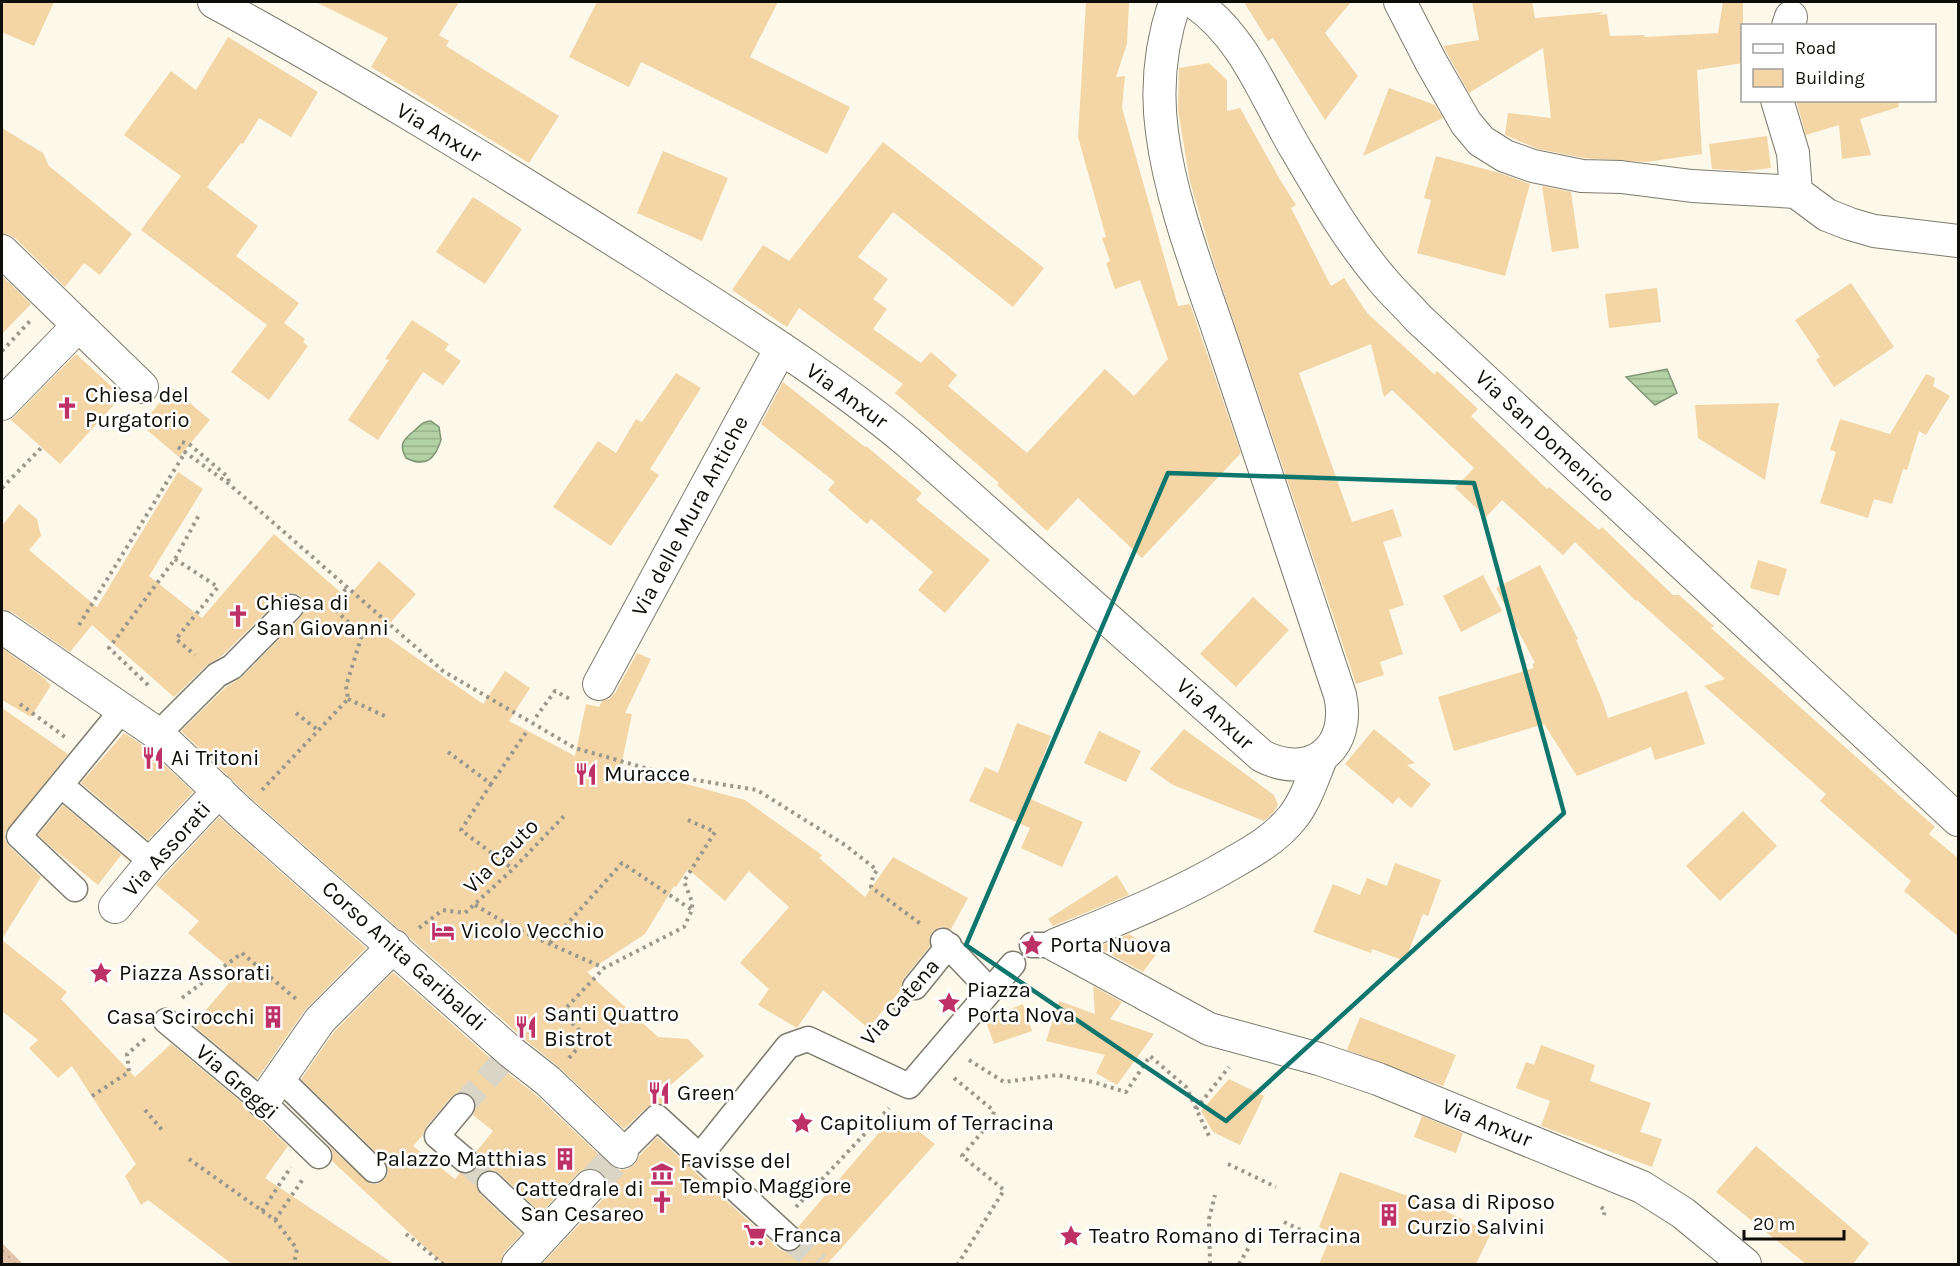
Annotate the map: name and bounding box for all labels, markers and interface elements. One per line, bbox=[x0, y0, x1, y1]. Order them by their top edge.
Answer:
legend bbox=[1741, 24, 1936, 102]
text: Road bbox=[1795, 37, 1836, 59]
text: Building bbox=[1795, 67, 1865, 89]
street label: Via Anxur bbox=[392, 97, 486, 169]
street label: Via Anxur bbox=[801, 358, 893, 434]
street label: Via San Domenico bbox=[1470, 364, 1620, 508]
place label: Chiesa del Purgatorio bbox=[85, 382, 189, 433]
church icon: Chiesa del Purgatorio bbox=[54, 395, 80, 421]
street label: Via delle Mura Antiche bbox=[626, 411, 754, 621]
place label: Chiesa di San Giovanni bbox=[256, 590, 389, 641]
church icon: Chiesa di San Giovanni bbox=[225, 603, 251, 629]
street label: Via Anxur bbox=[1171, 673, 1259, 755]
restaurant icon: Ai Tritoni bbox=[140, 745, 166, 771]
place label: Ai Tritoni bbox=[171, 745, 259, 771]
restaurant icon: Muracce bbox=[573, 761, 599, 787]
place label: Muracce bbox=[604, 761, 690, 787]
street label: Via Assorati bbox=[118, 796, 216, 902]
street label: Via Cauto bbox=[458, 813, 544, 899]
street label: Corso Anita Garibaldi bbox=[317, 875, 491, 1037]
hotel icon: Vicolo Vecchio bbox=[430, 918, 456, 944]
place label: Vicolo Vecchio bbox=[461, 918, 604, 944]
place icon: Porta Nuova bbox=[1019, 932, 1045, 958]
place label: Porta Nuova bbox=[1050, 932, 1171, 958]
street label: Via Catena bbox=[855, 953, 945, 1051]
place icon: Piazza Assorati bbox=[88, 960, 114, 986]
place label: Piazza Assorati bbox=[119, 960, 271, 986]
place label: Piazza Porta Nova bbox=[967, 977, 1075, 1028]
place icon: Piazza Porta Nova bbox=[936, 990, 962, 1016]
place label: Santi Quattro Bistrot bbox=[544, 1001, 679, 1052]
place label: Casa Scirocchi bbox=[107, 1004, 255, 1030]
building icon: Casa Scirocchi bbox=[260, 1004, 286, 1030]
restaurant icon: Santi Quattro Bistrot bbox=[513, 1014, 539, 1040]
street label: Via Greggi bbox=[190, 1039, 284, 1125]
restaurant icon: Green bbox=[646, 1080, 672, 1106]
place label: Green bbox=[677, 1080, 735, 1106]
street label: Via Anxur bbox=[1438, 1093, 1536, 1153]
place icon: Capitolium of Terracina bbox=[789, 1110, 815, 1136]
place label: Capitolium of Terracina bbox=[820, 1110, 1054, 1136]
place label: Palazzo Matthias bbox=[376, 1146, 547, 1172]
building icon: Palazzo Matthias bbox=[552, 1146, 578, 1172]
place label: Favisse del Tempio Maggiore bbox=[680, 1148, 851, 1199]
museum icon: Favisse del Tempio Maggiore bbox=[649, 1161, 675, 1187]
place label: Cattedrale di San Cesareo bbox=[515, 1176, 644, 1227]
church icon: Cattedrale di San Cesareo bbox=[649, 1189, 675, 1215]
place label: Casa di Riposo Curzio Salvini bbox=[1407, 1189, 1555, 1240]
building icon: Casa di Riposo Curzio Salvini bbox=[1376, 1202, 1402, 1228]
scale bar bbox=[1744, 1203, 1844, 1241]
text: 20 m bbox=[1753, 1213, 1795, 1235]
supermarket icon: Franca bbox=[742, 1222, 768, 1248]
place label: Franca bbox=[773, 1222, 841, 1248]
place icon: Teatro Romano di Terracina bbox=[1058, 1223, 1084, 1249]
place label: Teatro Romano di Terracina bbox=[1089, 1223, 1361, 1249]

